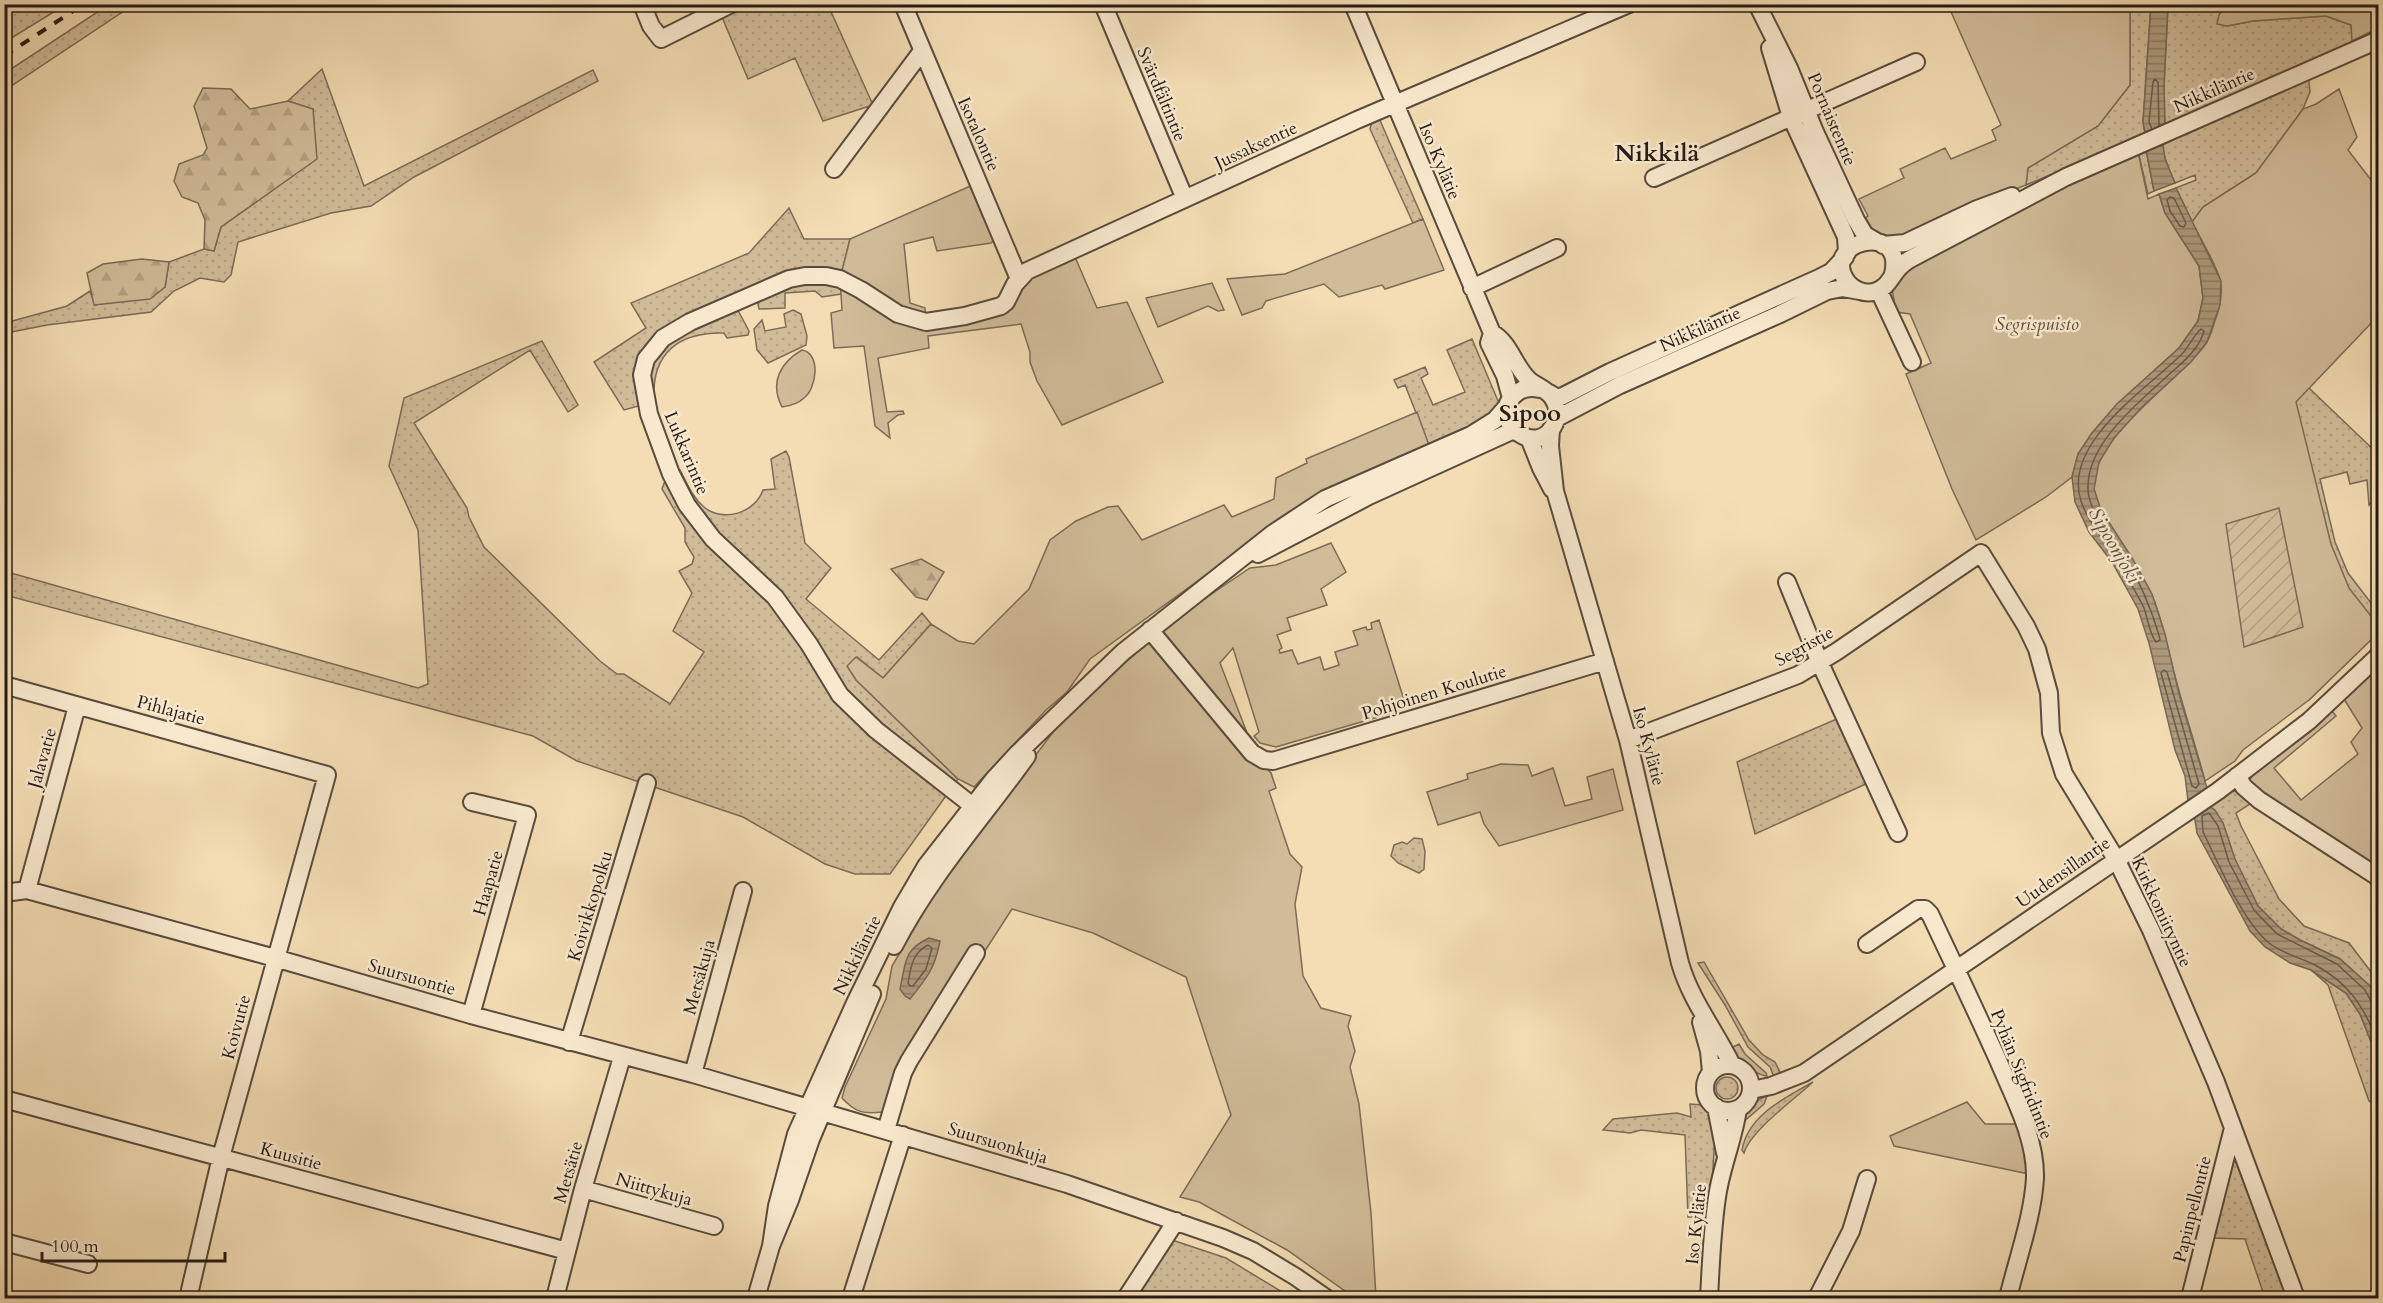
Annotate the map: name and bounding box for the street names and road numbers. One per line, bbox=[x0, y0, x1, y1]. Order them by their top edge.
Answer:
street label: Svärdfältintie bbox=[1130, 43, 1193, 145]
street label: Nikkiläntie bbox=[2170, 61, 2259, 119]
street label: Pornaistentie bbox=[1801, 69, 1862, 170]
street label: Isotalontie bbox=[951, 93, 1006, 175]
street label: Jussaksentie bbox=[1208, 115, 1302, 177]
street label: Iso Kylätie bbox=[1412, 119, 1467, 203]
street label: Nikkiläntie bbox=[1656, 300, 1745, 358]
street label: Lukkarintie bbox=[658, 408, 715, 499]
street label: Segristie bbox=[1770, 620, 1838, 673]
street label: Pohjoinen Koulutie bbox=[1359, 659, 1510, 726]
street label: Pihlajatie bbox=[134, 689, 208, 732]
street label: Iso Kylätie bbox=[1626, 704, 1671, 789]
street label: Jalavatie bbox=[21, 725, 63, 794]
street label: Uudensillantie bbox=[2011, 831, 2115, 914]
street label: Haapatie bbox=[467, 848, 510, 919]
street label: Koivikkopolku bbox=[562, 848, 619, 965]
street label: Kirkkoniityntie bbox=[2125, 853, 2198, 971]
street label: Nikkiläntie bbox=[827, 911, 888, 1000]
street label: Metsäkuja bbox=[677, 936, 722, 1018]
street label: Suursuontie bbox=[365, 953, 459, 1002]
street label: Koivutie bbox=[216, 992, 257, 1062]
street label: Pyhän Sigfridintie bbox=[1984, 1005, 2059, 1143]
street label: Suursuonkuja bbox=[945, 1116, 1051, 1171]
street label: Kuusitie bbox=[257, 1136, 325, 1177]
street label: Metsätie bbox=[548, 1138, 589, 1206]
street label: Papinpellontie bbox=[2167, 1153, 2218, 1265]
street label: Niittykuja bbox=[613, 1167, 695, 1212]
street label: Iso Kylätie bbox=[1680, 1182, 1713, 1266]

